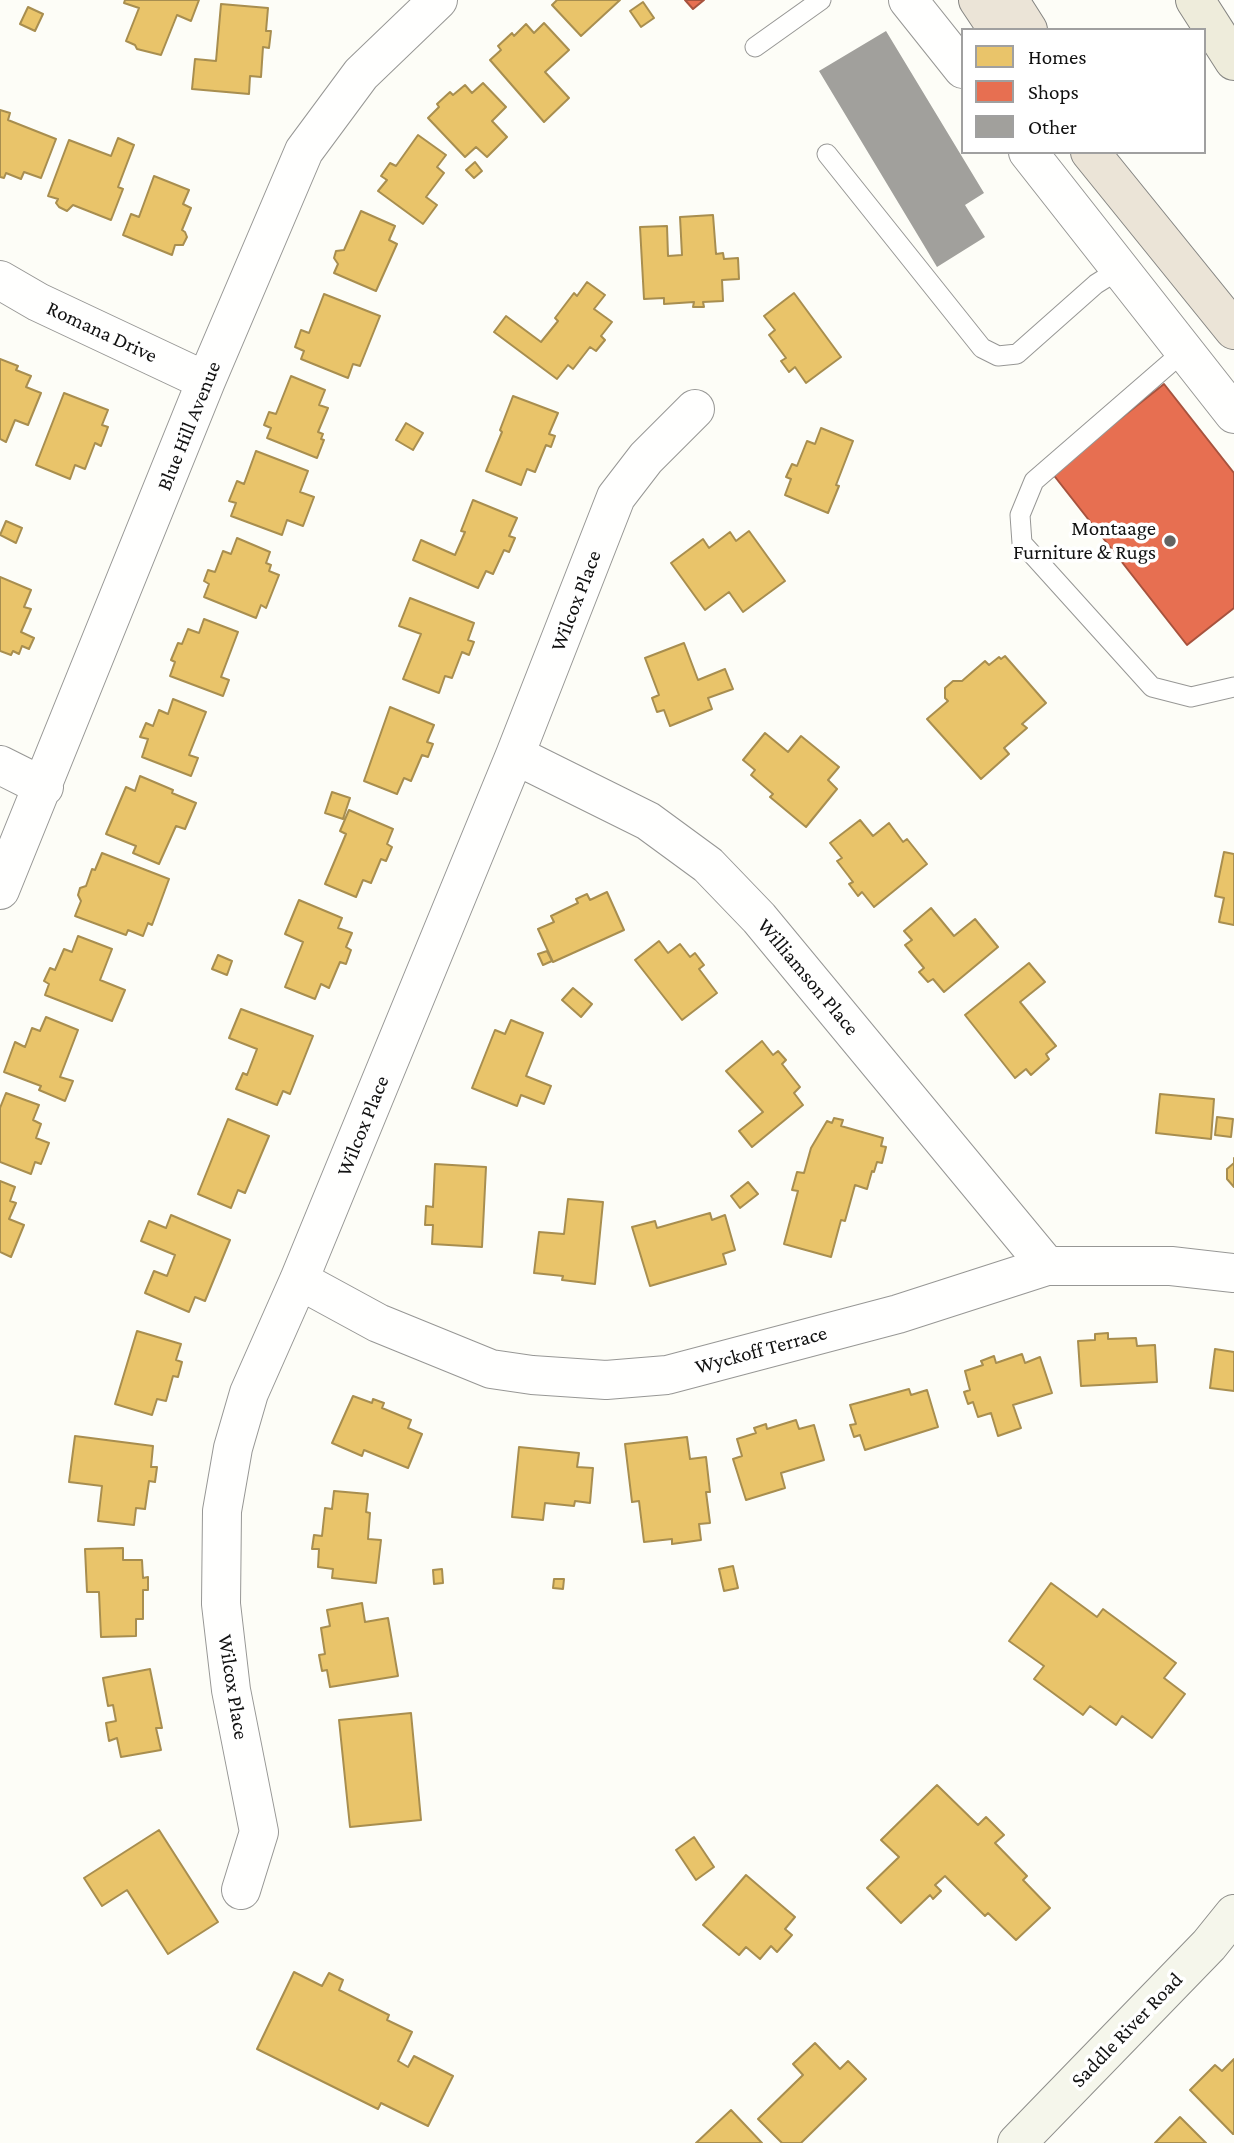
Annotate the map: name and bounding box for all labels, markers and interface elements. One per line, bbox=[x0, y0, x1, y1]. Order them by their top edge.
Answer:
legend bbox=[961, 28, 1206, 154]
text: Homes bbox=[1028, 45, 1087, 69]
text: Shops bbox=[1028, 80, 1079, 104]
text: Other bbox=[1028, 115, 1077, 139]
street label: Romana Drive bbox=[43, 295, 161, 369]
street label: Blue Hill Avenue bbox=[152, 358, 226, 494]
place label: Montaage Furniture & Rugs bbox=[1013, 516, 1156, 566]
marker: Montaage Furniture & Rugs bbox=[1162, 533, 1178, 549]
street label: Wilcox Place bbox=[545, 547, 607, 655]
street label: Williamson Place bbox=[752, 913, 864, 1041]
street label: Wilcox Place bbox=[331, 1072, 395, 1180]
street label: Wyckoff Terrace bbox=[692, 1320, 830, 1380]
street label: Wilcox Place bbox=[212, 1633, 254, 1741]
street label: Saddle River Road bbox=[1066, 1967, 1188, 2093]

